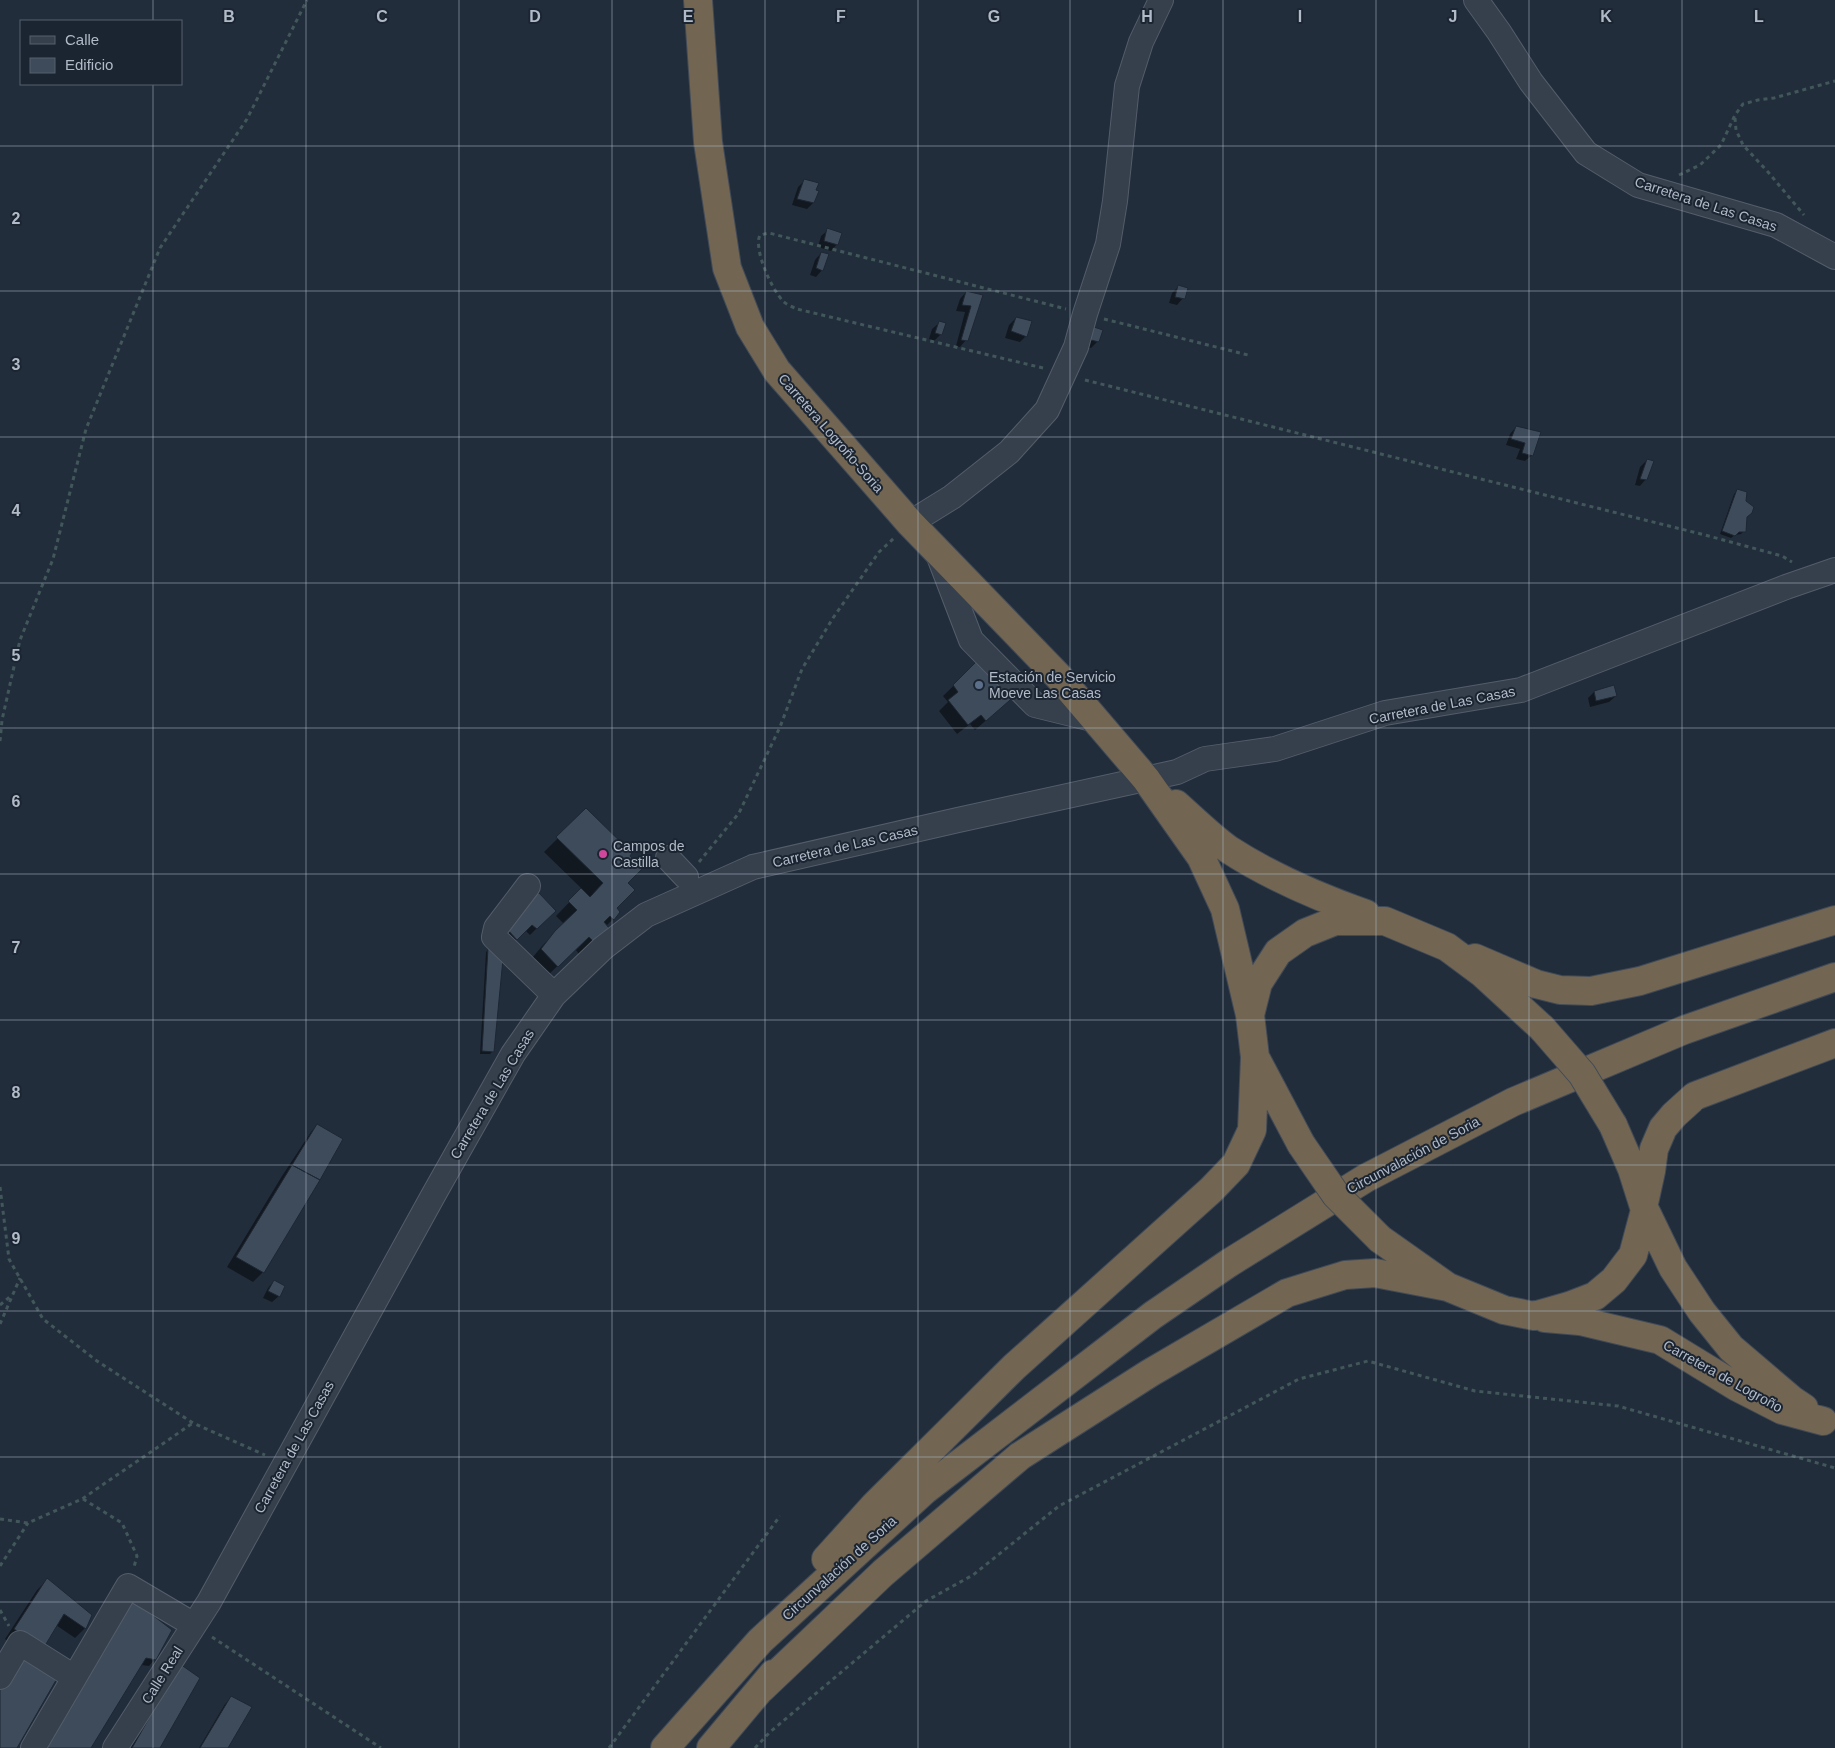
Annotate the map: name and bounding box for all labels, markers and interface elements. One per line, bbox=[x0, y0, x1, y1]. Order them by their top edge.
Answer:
text: B bbox=[223, 8, 235, 25]
text: C bbox=[376, 8, 388, 25]
text: D bbox=[529, 8, 541, 25]
text: E bbox=[683, 8, 694, 25]
text: F bbox=[836, 8, 846, 25]
text: G bbox=[988, 8, 1000, 25]
text: H bbox=[1141, 8, 1153, 25]
text: I bbox=[1298, 8, 1302, 25]
text: J bbox=[1449, 8, 1457, 25]
text: K bbox=[1600, 8, 1612, 25]
text: L bbox=[1754, 8, 1764, 25]
legend bbox=[20, 20, 182, 85]
text: Calle bbox=[65, 31, 99, 48]
text: Edificio bbox=[65, 56, 113, 73]
street label: Carretera de Las Casas bbox=[1633, 173, 1779, 235]
text: 2 bbox=[12, 210, 21, 227]
text: 3 bbox=[12, 356, 21, 373]
street label: Carretera Logroño-Soria bbox=[775, 370, 887, 496]
text: 4 bbox=[12, 502, 21, 519]
text: 5 bbox=[12, 647, 21, 664]
place label: Estación de Servicio Moeve Las Casas bbox=[989, 669, 1116, 701]
marker: Estación de Servicio Moeve Las Casas bbox=[973, 679, 985, 691]
street label: Carretera de Las Casas bbox=[1368, 683, 1516, 727]
text: 6 bbox=[12, 793, 21, 810]
street label: Carretera de Las Casas bbox=[771, 821, 919, 871]
place label: Campos de Castilla bbox=[613, 838, 685, 870]
marker: Campos de Castilla bbox=[597, 848, 609, 860]
text: 7 bbox=[12, 939, 21, 956]
street label: Carretera de Las Casas bbox=[447, 1026, 537, 1162]
text: 8 bbox=[12, 1084, 21, 1101]
street label: Circunvalación de Soria bbox=[1344, 1113, 1482, 1197]
text: 9 bbox=[12, 1230, 21, 1247]
street label: Carretera de Logroño bbox=[1661, 1337, 1786, 1416]
street label: Carretera de Las Casas bbox=[251, 1378, 337, 1516]
street label: Circunvalación de Soria bbox=[779, 1512, 899, 1623]
street label: Calle Real bbox=[138, 1643, 186, 1707]

